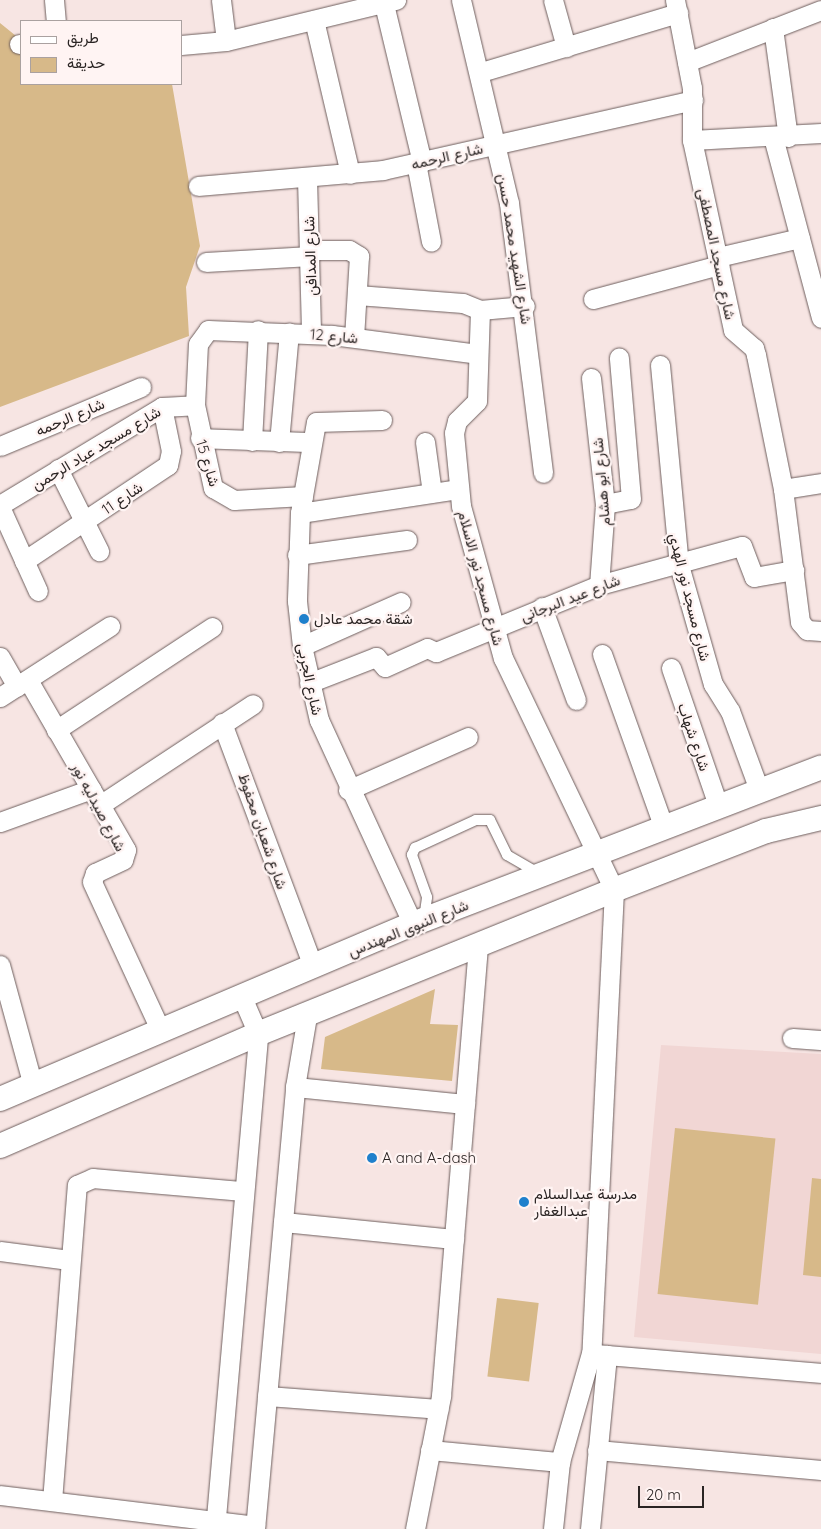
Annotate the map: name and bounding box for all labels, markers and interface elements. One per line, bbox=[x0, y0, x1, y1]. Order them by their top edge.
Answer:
legend bbox=[20, 20, 182, 85]
text: طريق bbox=[67, 28, 99, 47]
text: حديقة bbox=[67, 53, 105, 72]
street label: شارع الرحمه bbox=[409, 139, 485, 173]
street label: شارع الشهيد محمد حسن bbox=[494, 172, 536, 326]
street label: شارع مسجد المصطفى bbox=[694, 187, 740, 321]
street label: شارع المدافن bbox=[300, 216, 320, 296]
street label: شارع 12 bbox=[309, 325, 359, 347]
street label: شارع الرحمه bbox=[33, 394, 107, 440]
street label: شارع مسجد عباد الرحمن bbox=[28, 402, 164, 494]
street label: شارع 15 bbox=[192, 437, 224, 489]
street label: شارع ابو هشام bbox=[588, 437, 614, 527]
street label: شارع 11 bbox=[98, 478, 146, 518]
street label: شارع مسجد نور الاسلام bbox=[454, 508, 508, 648]
street label: شارع مسجد نور الهدي bbox=[665, 531, 715, 663]
street label: شارع عيد البرجانى bbox=[518, 571, 622, 625]
place label: شقة محمد عادل bbox=[314, 610, 413, 628]
marker: شقة محمد عادل bbox=[298, 613, 310, 625]
street label: شارع الجربى bbox=[294, 641, 326, 717]
street label: شارع شهاب bbox=[674, 701, 714, 773]
street label: شارع صيدليه نور bbox=[68, 760, 130, 854]
street label: شارع شعبان محفوظ bbox=[235, 771, 291, 891]
street label: شارع النبوى المهندس bbox=[345, 896, 471, 960]
place label: A and A-dash bbox=[382, 1149, 476, 1167]
marker: A and A-dash bbox=[366, 1152, 378, 1164]
place label: مدرسة عبدالسلام عبدالغفار bbox=[534, 1184, 637, 1219]
marker: مدرسة عبدالسلام عبدالغفار bbox=[518, 1196, 530, 1208]
scale bar bbox=[641, 1476, 707, 1508]
text: 20 m bbox=[646, 1485, 681, 1504]

